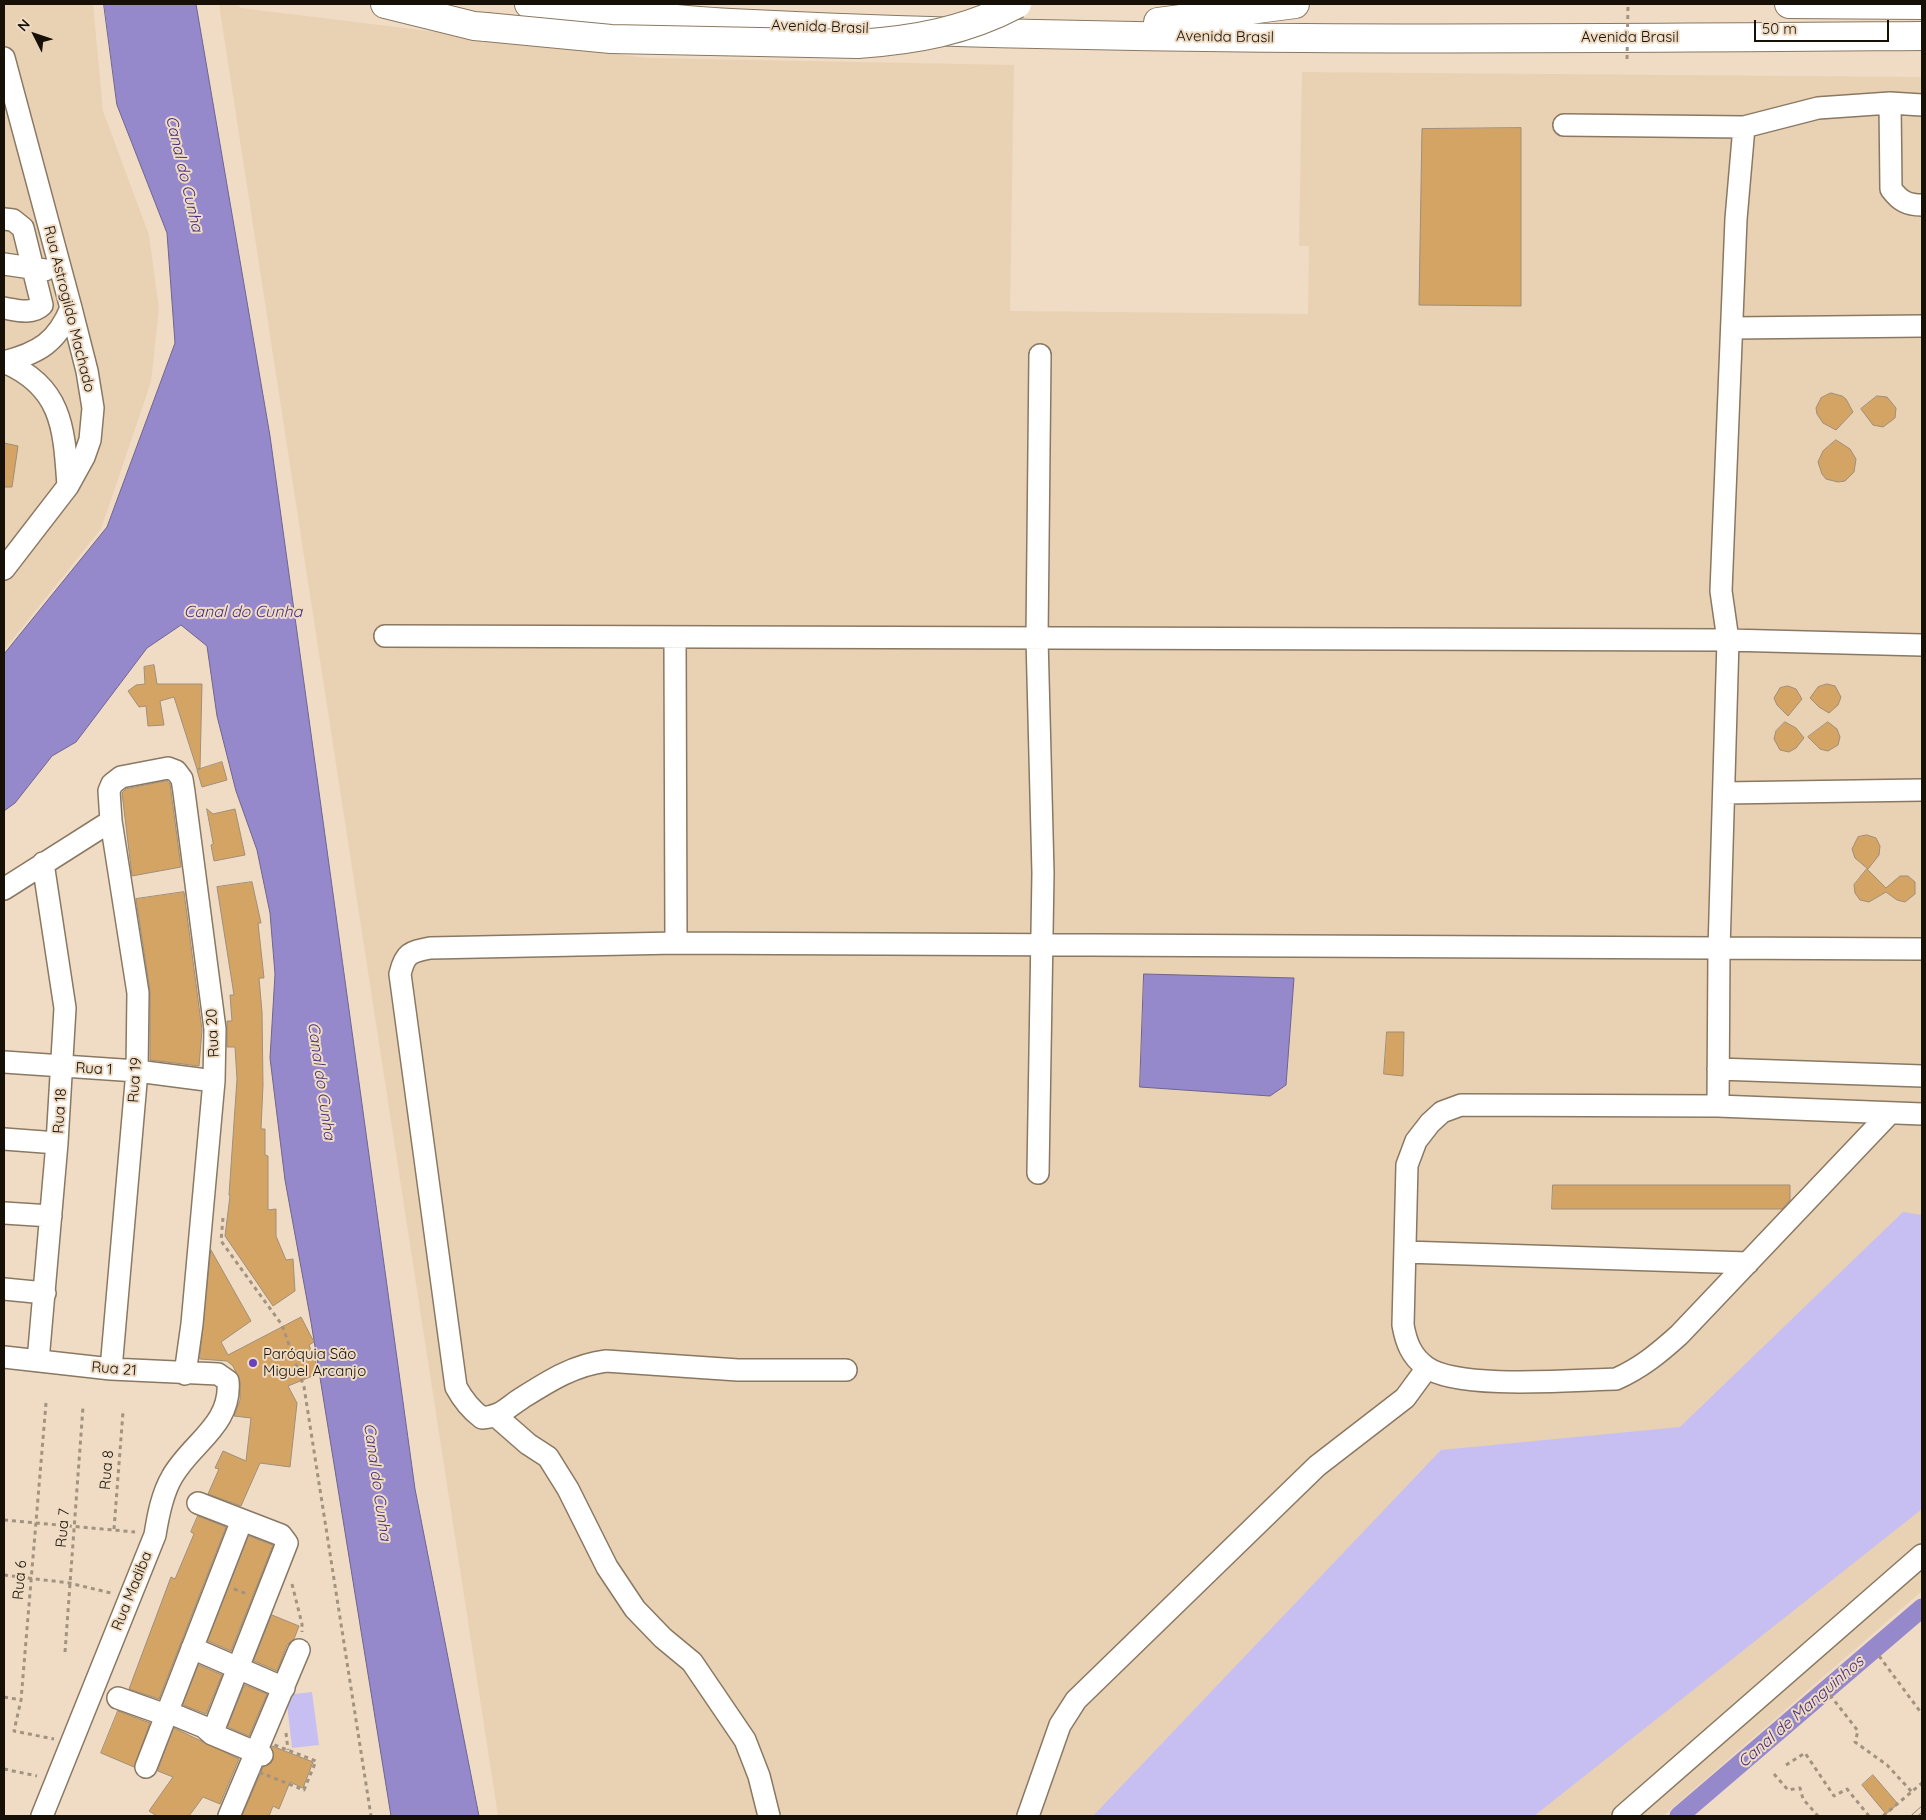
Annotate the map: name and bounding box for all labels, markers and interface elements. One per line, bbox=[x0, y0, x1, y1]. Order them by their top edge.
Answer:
north arrow bbox=[10, 10, 60, 60]
scale bar bbox=[1756, 10, 1891, 42]
text: N bbox=[14, 15, 34, 35]
street label: Avenida Brasil bbox=[771, 16, 869, 38]
text: 50 m bbox=[1762, 19, 1797, 38]
street label: Avenida Brasil bbox=[1176, 27, 1274, 47]
street label: Avenida Brasil bbox=[1581, 28, 1679, 46]
water label: Canal do Cunha bbox=[161, 114, 207, 234]
street label: Rua Astrogildo Machado bbox=[40, 224, 98, 394]
water label: Canal do Cunha bbox=[184, 602, 302, 622]
street label: Rua 20 bbox=[203, 1008, 223, 1058]
water label: Canal do Cunha bbox=[303, 1021, 339, 1141]
street label: Rua 19 bbox=[124, 1057, 146, 1103]
street label: Rua 1 bbox=[75, 1059, 113, 1079]
street label: Rua 18 bbox=[49, 1088, 71, 1134]
place label: Paróquia São Miguel Arcanjo bbox=[263, 1345, 366, 1380]
marker: Paróquia São Miguel Arcanjo bbox=[247, 1357, 259, 1369]
street label: Rua 21 bbox=[91, 1358, 137, 1380]
water label: Canal do Cunha bbox=[359, 1422, 395, 1542]
street label: Rua 8 bbox=[96, 1449, 118, 1491]
street label: Rua 7 bbox=[52, 1508, 74, 1548]
street label: Rua Madiba bbox=[108, 1549, 156, 1633]
street label: Rua 6 bbox=[9, 1559, 31, 1601]
water label: Canal de Manguinhos bbox=[1734, 1652, 1868, 1772]

